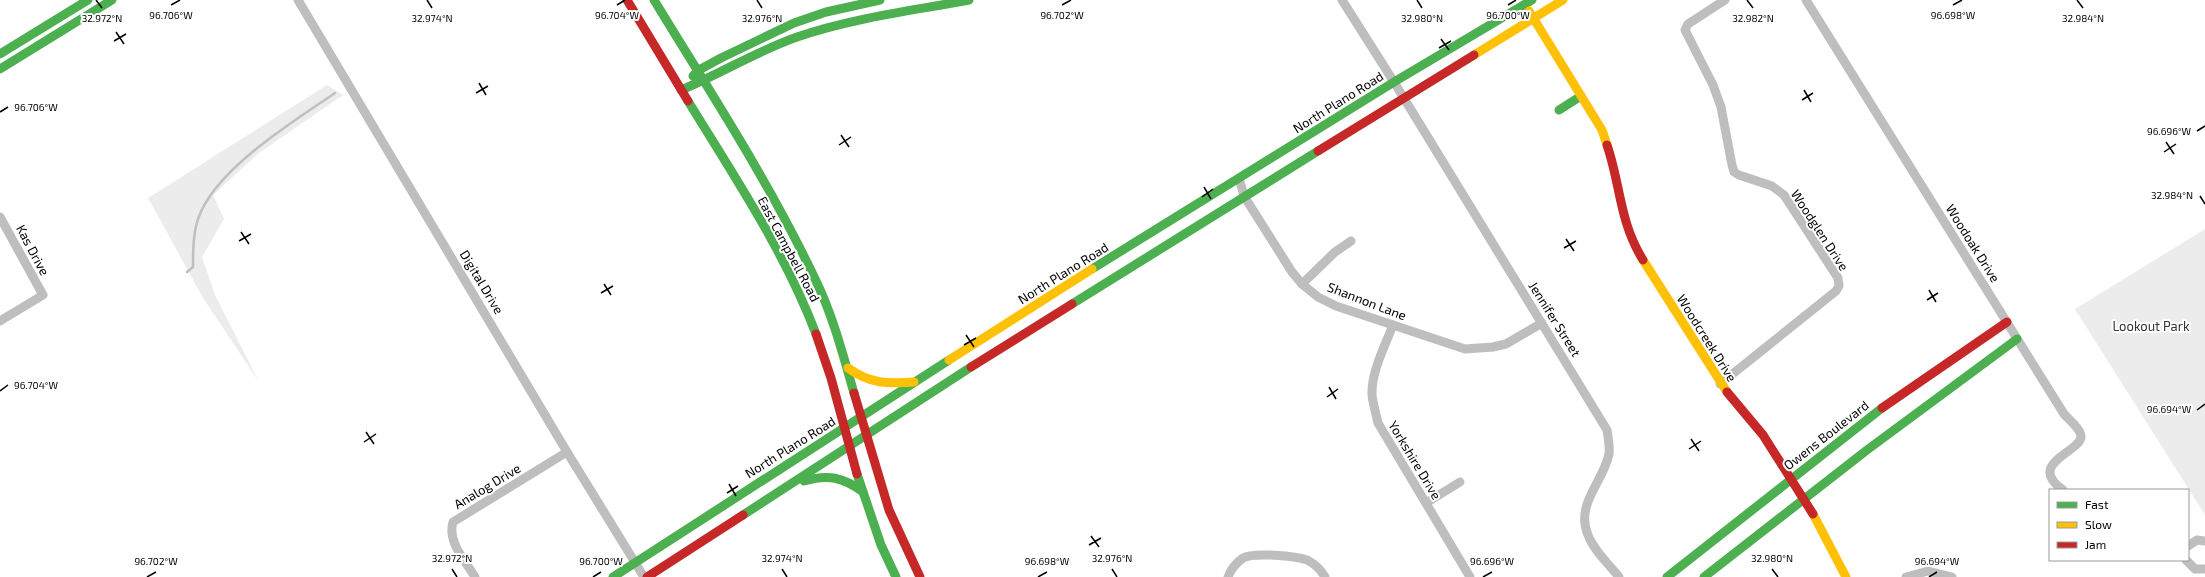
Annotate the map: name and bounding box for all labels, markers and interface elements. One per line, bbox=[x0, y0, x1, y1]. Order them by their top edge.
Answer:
text: 96.706°W bbox=[149, 9, 193, 21]
text: 96.704°W bbox=[595, 9, 639, 21]
text: 96.702°W bbox=[1040, 9, 1084, 21]
text: 96.700°W bbox=[1486, 9, 1530, 21]
text: 96.698°W bbox=[1931, 9, 1976, 21]
text: 32.972°N bbox=[82, 12, 122, 24]
text: 32.974°N bbox=[411, 12, 453, 24]
text: 32.976°N bbox=[742, 12, 782, 24]
text: 32.980°N bbox=[1401, 12, 1443, 24]
text: 32.982°N bbox=[1732, 12, 1774, 24]
text: 32.984°N bbox=[2062, 12, 2104, 24]
street label: North Plano Road bbox=[1290, 68, 1386, 136]
text: 96.706°W bbox=[14, 101, 58, 113]
text: 96.696°W bbox=[2147, 125, 2192, 137]
street label: Woodglen Drive bbox=[1788, 186, 1852, 274]
text: 32.984°N bbox=[2151, 189, 2193, 201]
street label: East Campbell Road bbox=[754, 194, 824, 304]
street label: Woodoak Drive bbox=[1943, 201, 2003, 285]
street label: Kas Drive bbox=[13, 222, 53, 278]
street label: North Plano Road bbox=[1015, 239, 1111, 307]
street label: Digital Drive bbox=[457, 247, 507, 317]
street label: Jennifer Street bbox=[1526, 278, 1584, 360]
street label: Shannon Lane bbox=[1325, 279, 1409, 323]
street label: Woodcreek Drive bbox=[1674, 291, 1740, 385]
park label: Lookout Park bbox=[2112, 318, 2190, 334]
text: 96.704°W bbox=[14, 379, 58, 391]
street label: Owens Boulevard bbox=[1780, 397, 1872, 473]
text: 96.694°W bbox=[2147, 403, 2192, 415]
street label: North Plano Road bbox=[742, 413, 838, 481]
street label: Yorkshire Drive bbox=[1385, 418, 1445, 502]
street label: Analog Drive bbox=[451, 460, 523, 512]
legend bbox=[2049, 489, 2189, 561]
text: Fast bbox=[2085, 497, 2109, 511]
text: Slow bbox=[2085, 517, 2112, 531]
text: Jam bbox=[2085, 537, 2106, 551]
text: 32.972°N bbox=[432, 552, 472, 564]
text: 32.974°N bbox=[761, 552, 803, 564]
text: 32.976°N bbox=[1092, 552, 1132, 564]
text: 32.980°N bbox=[1751, 552, 1793, 564]
text: 96.702°W bbox=[134, 555, 178, 567]
text: 96.700°W bbox=[579, 555, 623, 567]
text: 96.698°W bbox=[1025, 555, 1070, 567]
text: 96.696°W bbox=[1470, 555, 1515, 567]
text: 96.694°W bbox=[1915, 555, 1960, 567]

